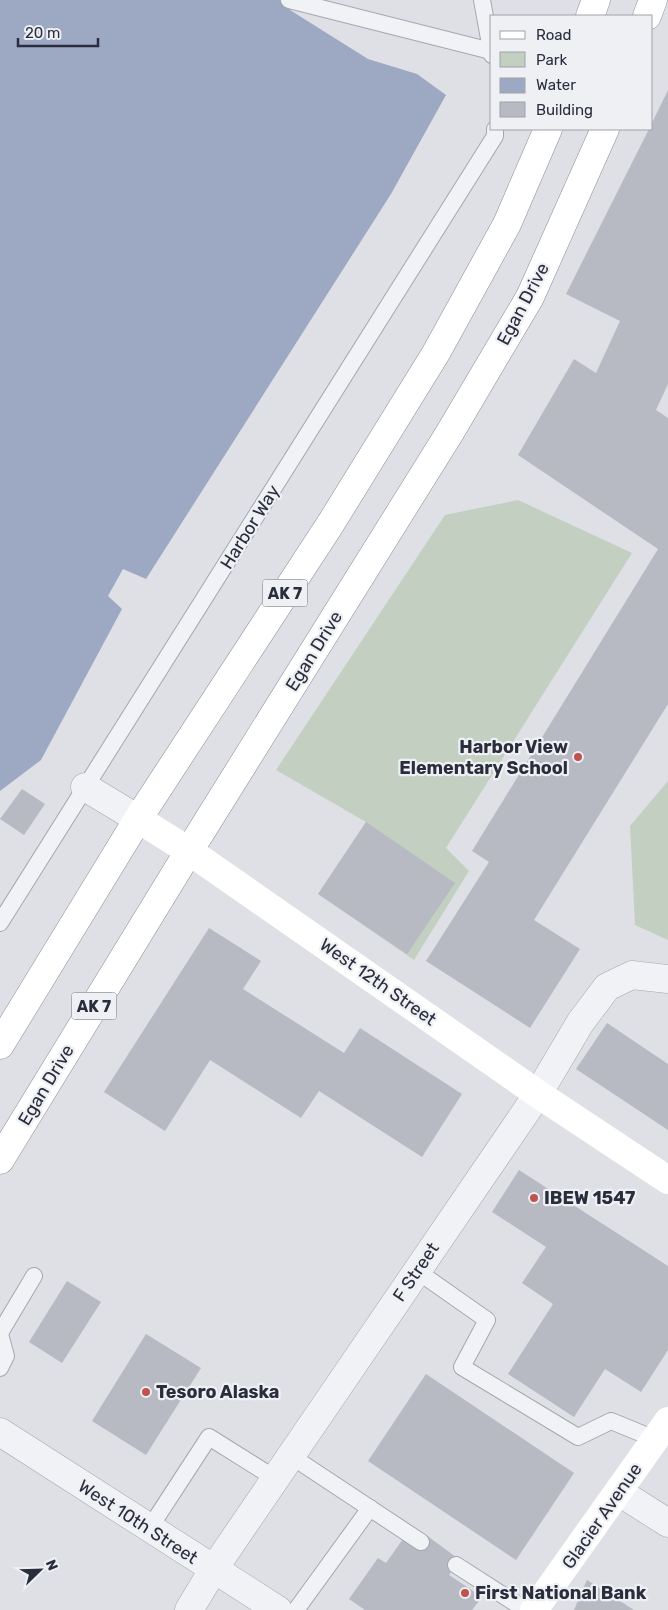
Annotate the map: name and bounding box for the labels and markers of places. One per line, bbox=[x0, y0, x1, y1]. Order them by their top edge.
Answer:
place label: Harbor View Elementary School bbox=[399, 736, 568, 779]
marker: Harbor View Elementary School bbox=[572, 751, 584, 763]
place label: IBEW 1547 bbox=[544, 1187, 635, 1209]
marker: IBEW 1547 bbox=[528, 1192, 540, 1204]
place label: Tesoro Alaska bbox=[156, 1381, 279, 1403]
marker: Tesoro Alaska bbox=[140, 1386, 152, 1398]
place label: First National Bank bbox=[475, 1582, 647, 1604]
marker: First National Bank bbox=[459, 1587, 471, 1599]

